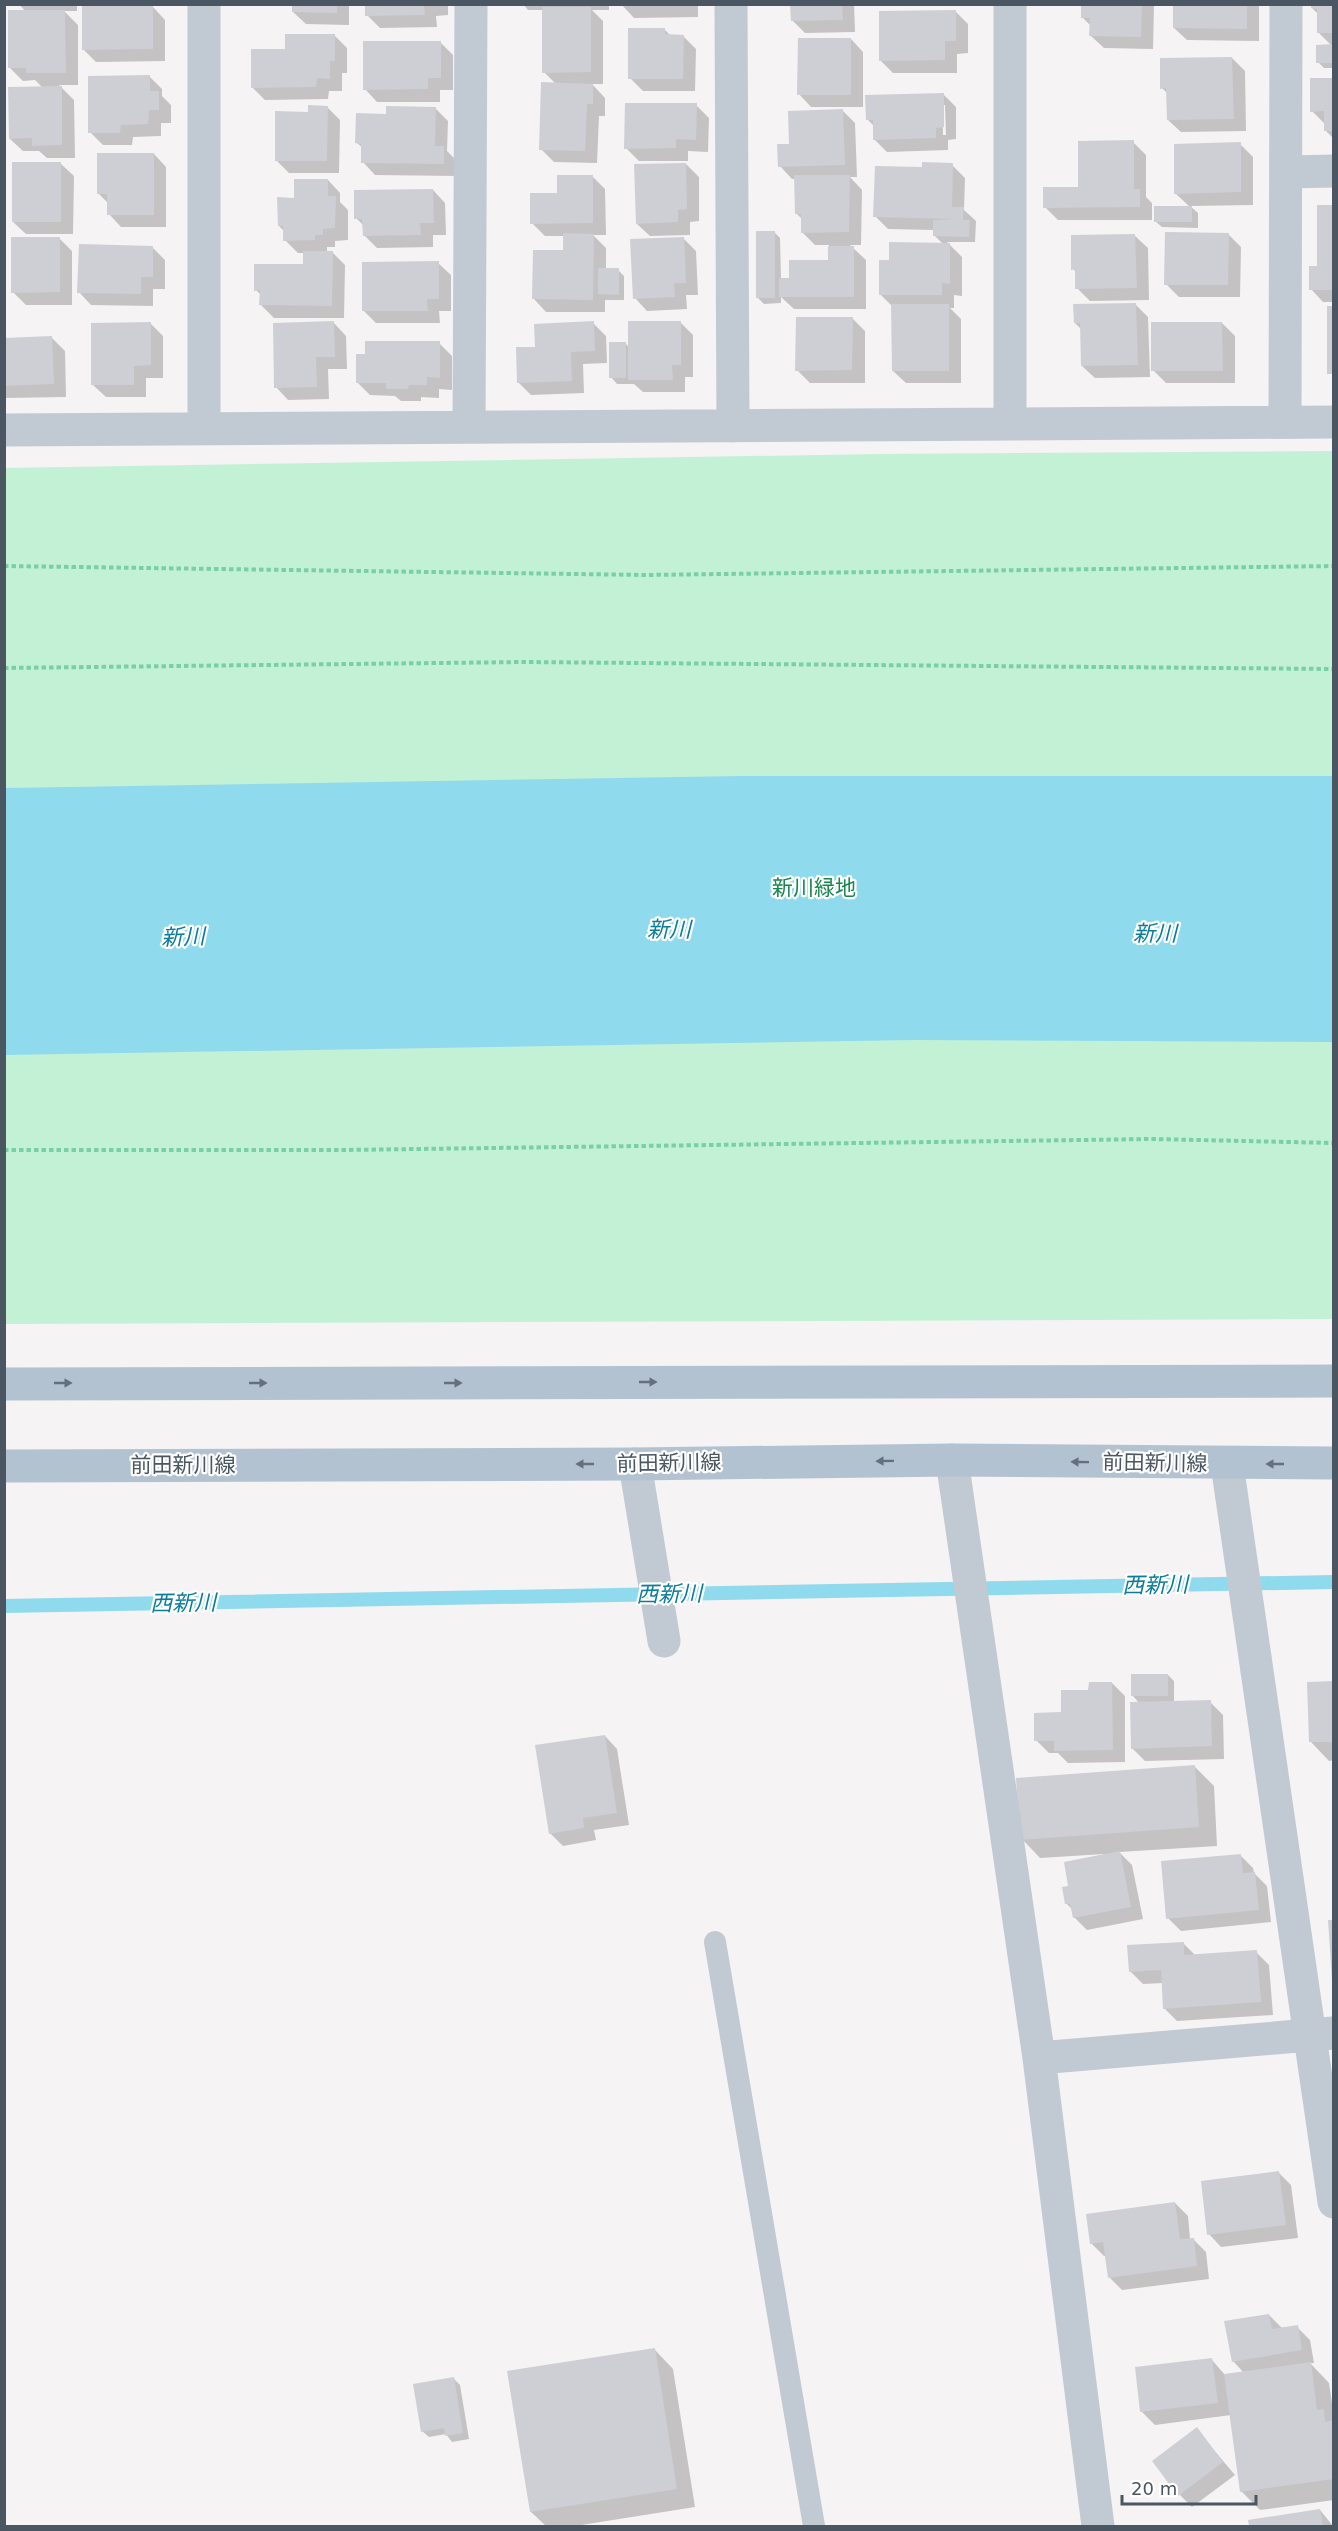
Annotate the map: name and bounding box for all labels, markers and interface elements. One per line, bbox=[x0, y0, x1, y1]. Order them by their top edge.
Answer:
park label: 新川緑地 bbox=[772, 876, 856, 900]
water label: 新川 bbox=[647, 917, 693, 942]
water label: 新川 bbox=[1133, 921, 1179, 946]
water label: 新川 bbox=[161, 924, 207, 950]
one-way arrow bbox=[638, 1377, 657, 1387]
one-way arrow bbox=[53, 1378, 72, 1388]
one-way arrow bbox=[248, 1378, 267, 1388]
one-way arrow bbox=[443, 1378, 462, 1388]
street label: 前田新川線 bbox=[616, 1450, 722, 1476]
street label: 前田新川線 bbox=[1102, 1450, 1208, 1476]
street label: 前田新川線 bbox=[131, 1453, 236, 1477]
one-way arrow bbox=[876, 1456, 895, 1466]
one-way arrow bbox=[1071, 1457, 1090, 1467]
one-way arrow bbox=[576, 1459, 595, 1469]
one-way arrow bbox=[1266, 1459, 1285, 1469]
water label: 西新川 bbox=[1122, 1572, 1190, 1598]
water label: 西新川 bbox=[636, 1581, 704, 1607]
water label: 西新川 bbox=[150, 1590, 218, 1616]
scale bar bbox=[1122, 2468, 1256, 2506]
text: 20 m bbox=[1131, 2478, 1177, 2499]

